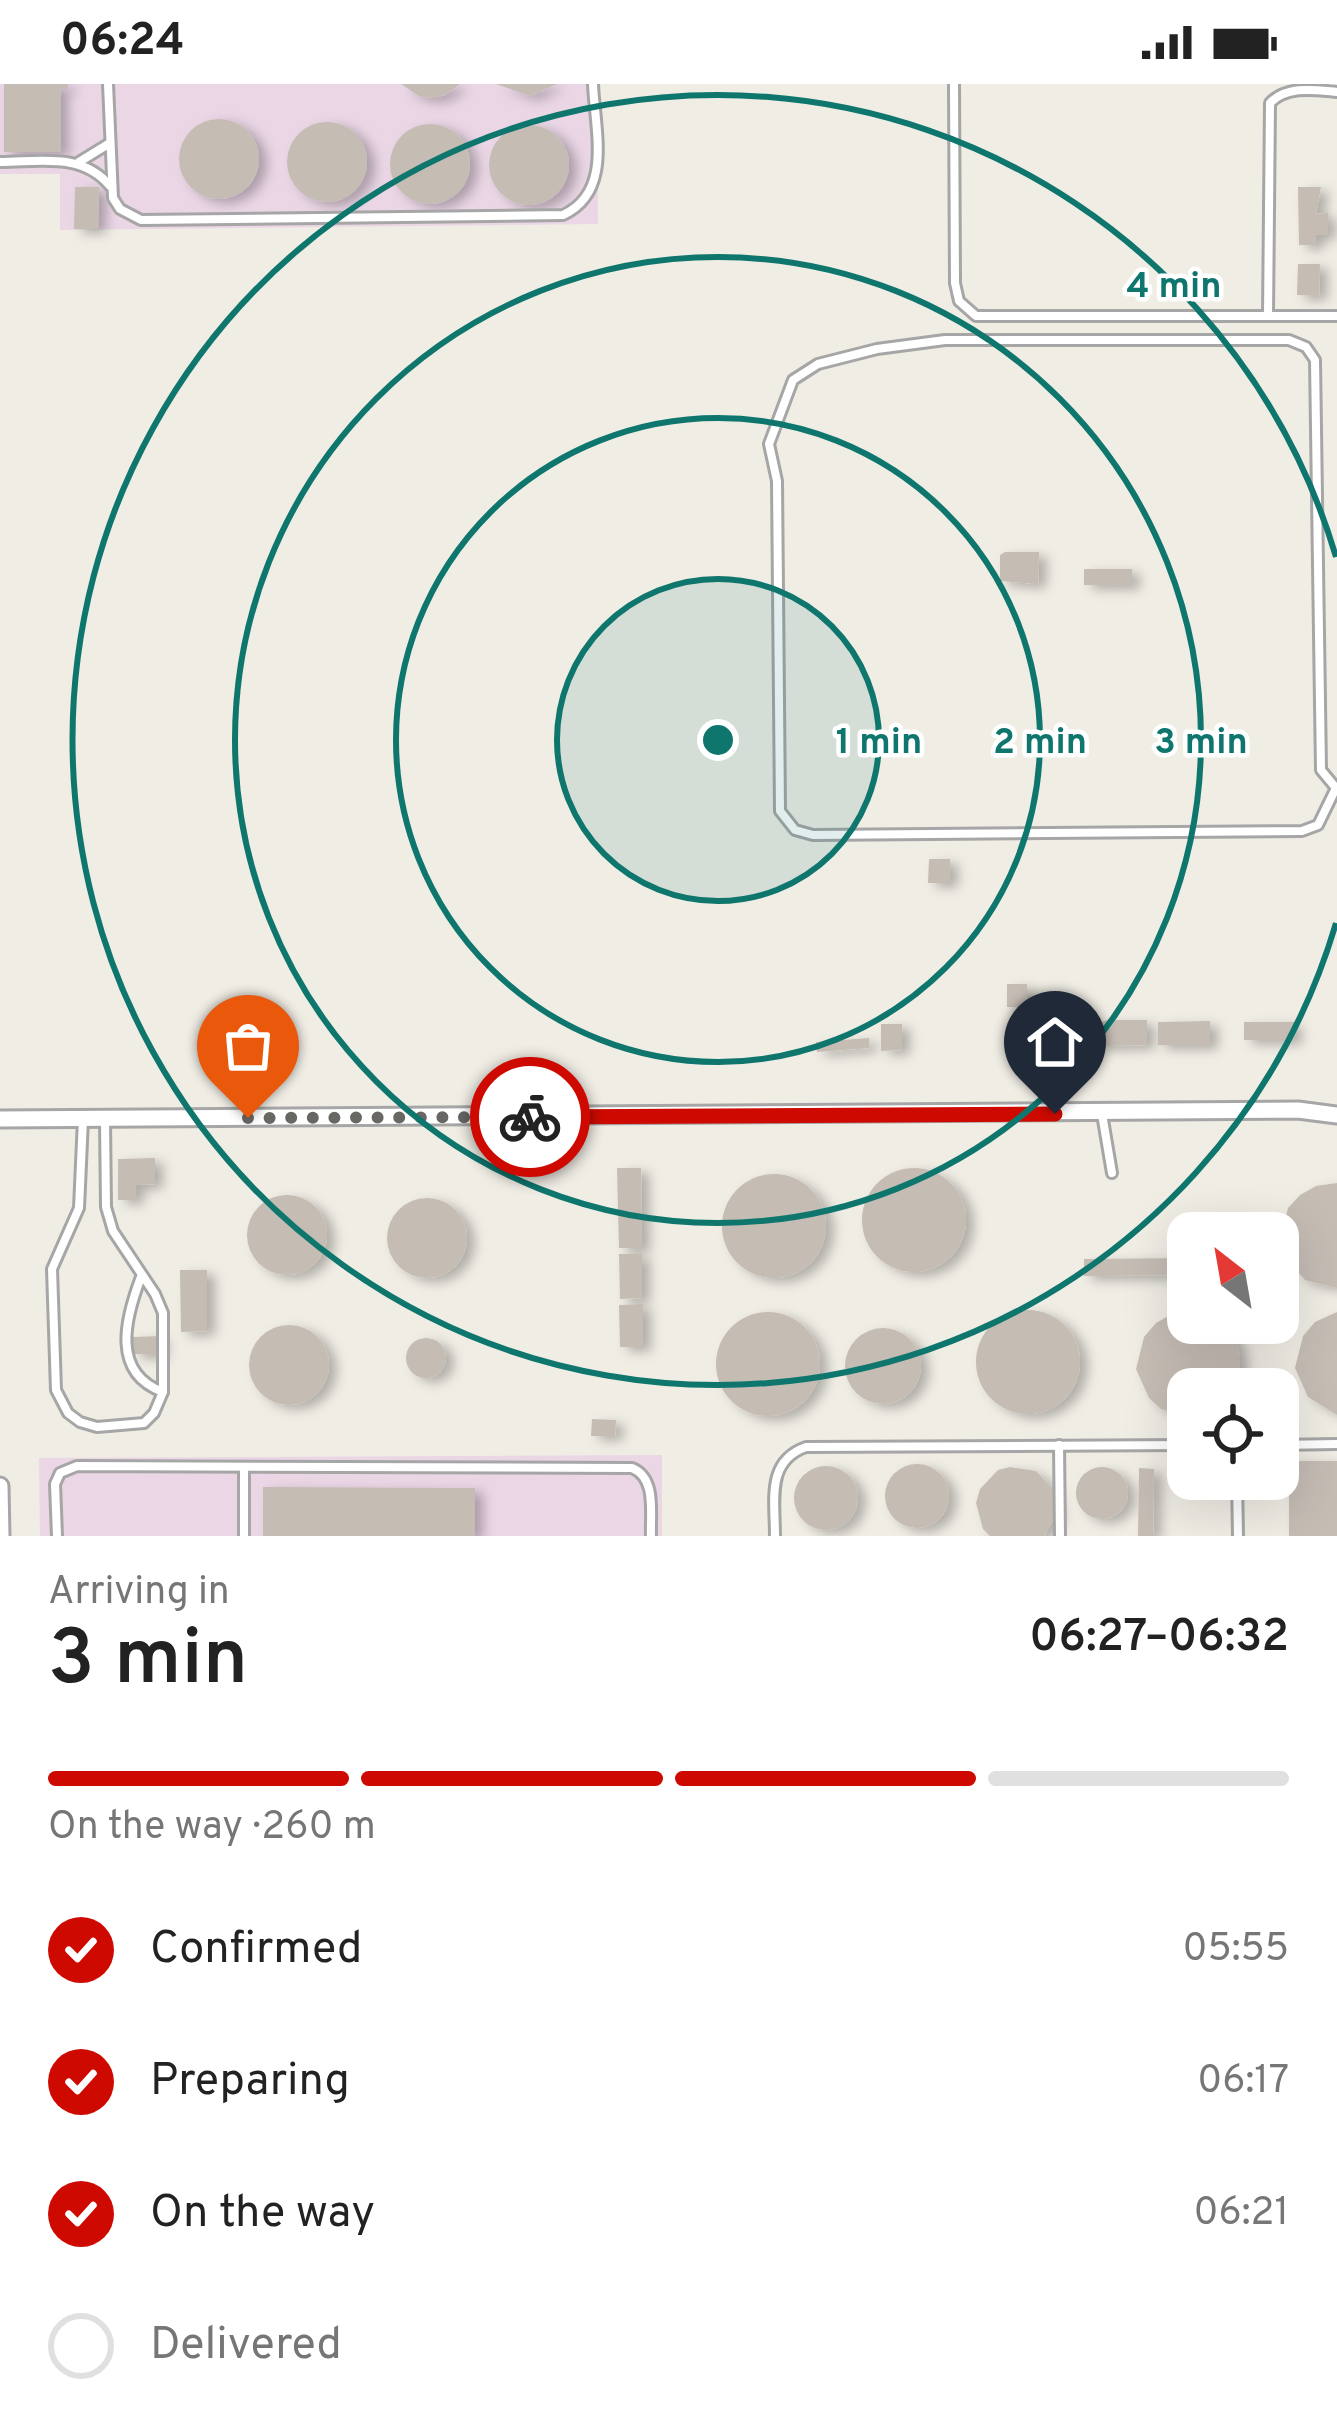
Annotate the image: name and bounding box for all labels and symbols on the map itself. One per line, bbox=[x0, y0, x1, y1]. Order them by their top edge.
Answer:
text: 4 min bbox=[1126, 265, 1222, 311]
centre of rings bbox=[697, 719, 739, 761]
text: 1 min bbox=[836, 721, 922, 767]
text: 2 min bbox=[993, 721, 1087, 767]
text: 3 min bbox=[1154, 721, 1248, 767]
pin bbox=[1004, 991, 1106, 1114]
pin bbox=[197, 995, 299, 1118]
courier bbox=[470, 1057, 590, 1177]
north arrow bbox=[1167, 1212, 1299, 1344]

